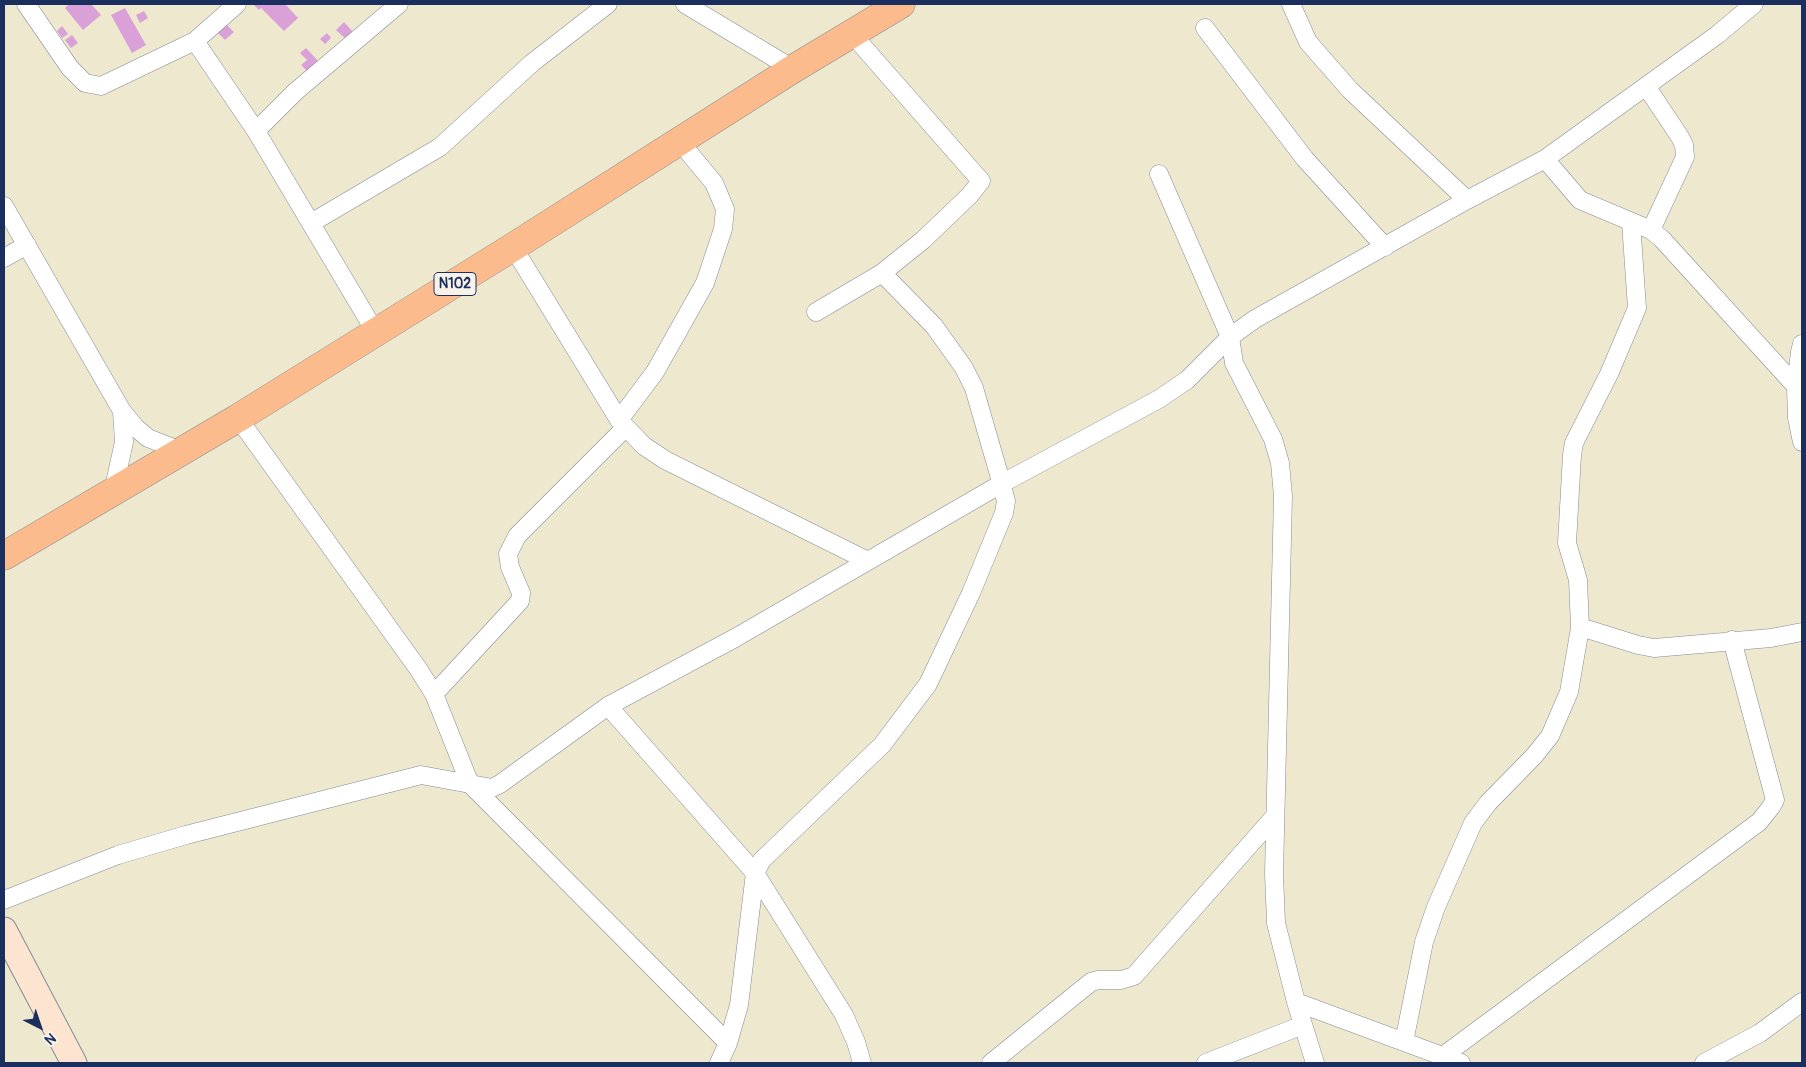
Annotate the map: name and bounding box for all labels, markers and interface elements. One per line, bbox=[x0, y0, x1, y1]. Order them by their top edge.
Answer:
road number: N102 bbox=[434, 272, 476, 296]
north arrow bbox=[15, 1002, 65, 1052]
text: N bbox=[41, 1029, 59, 1048]

